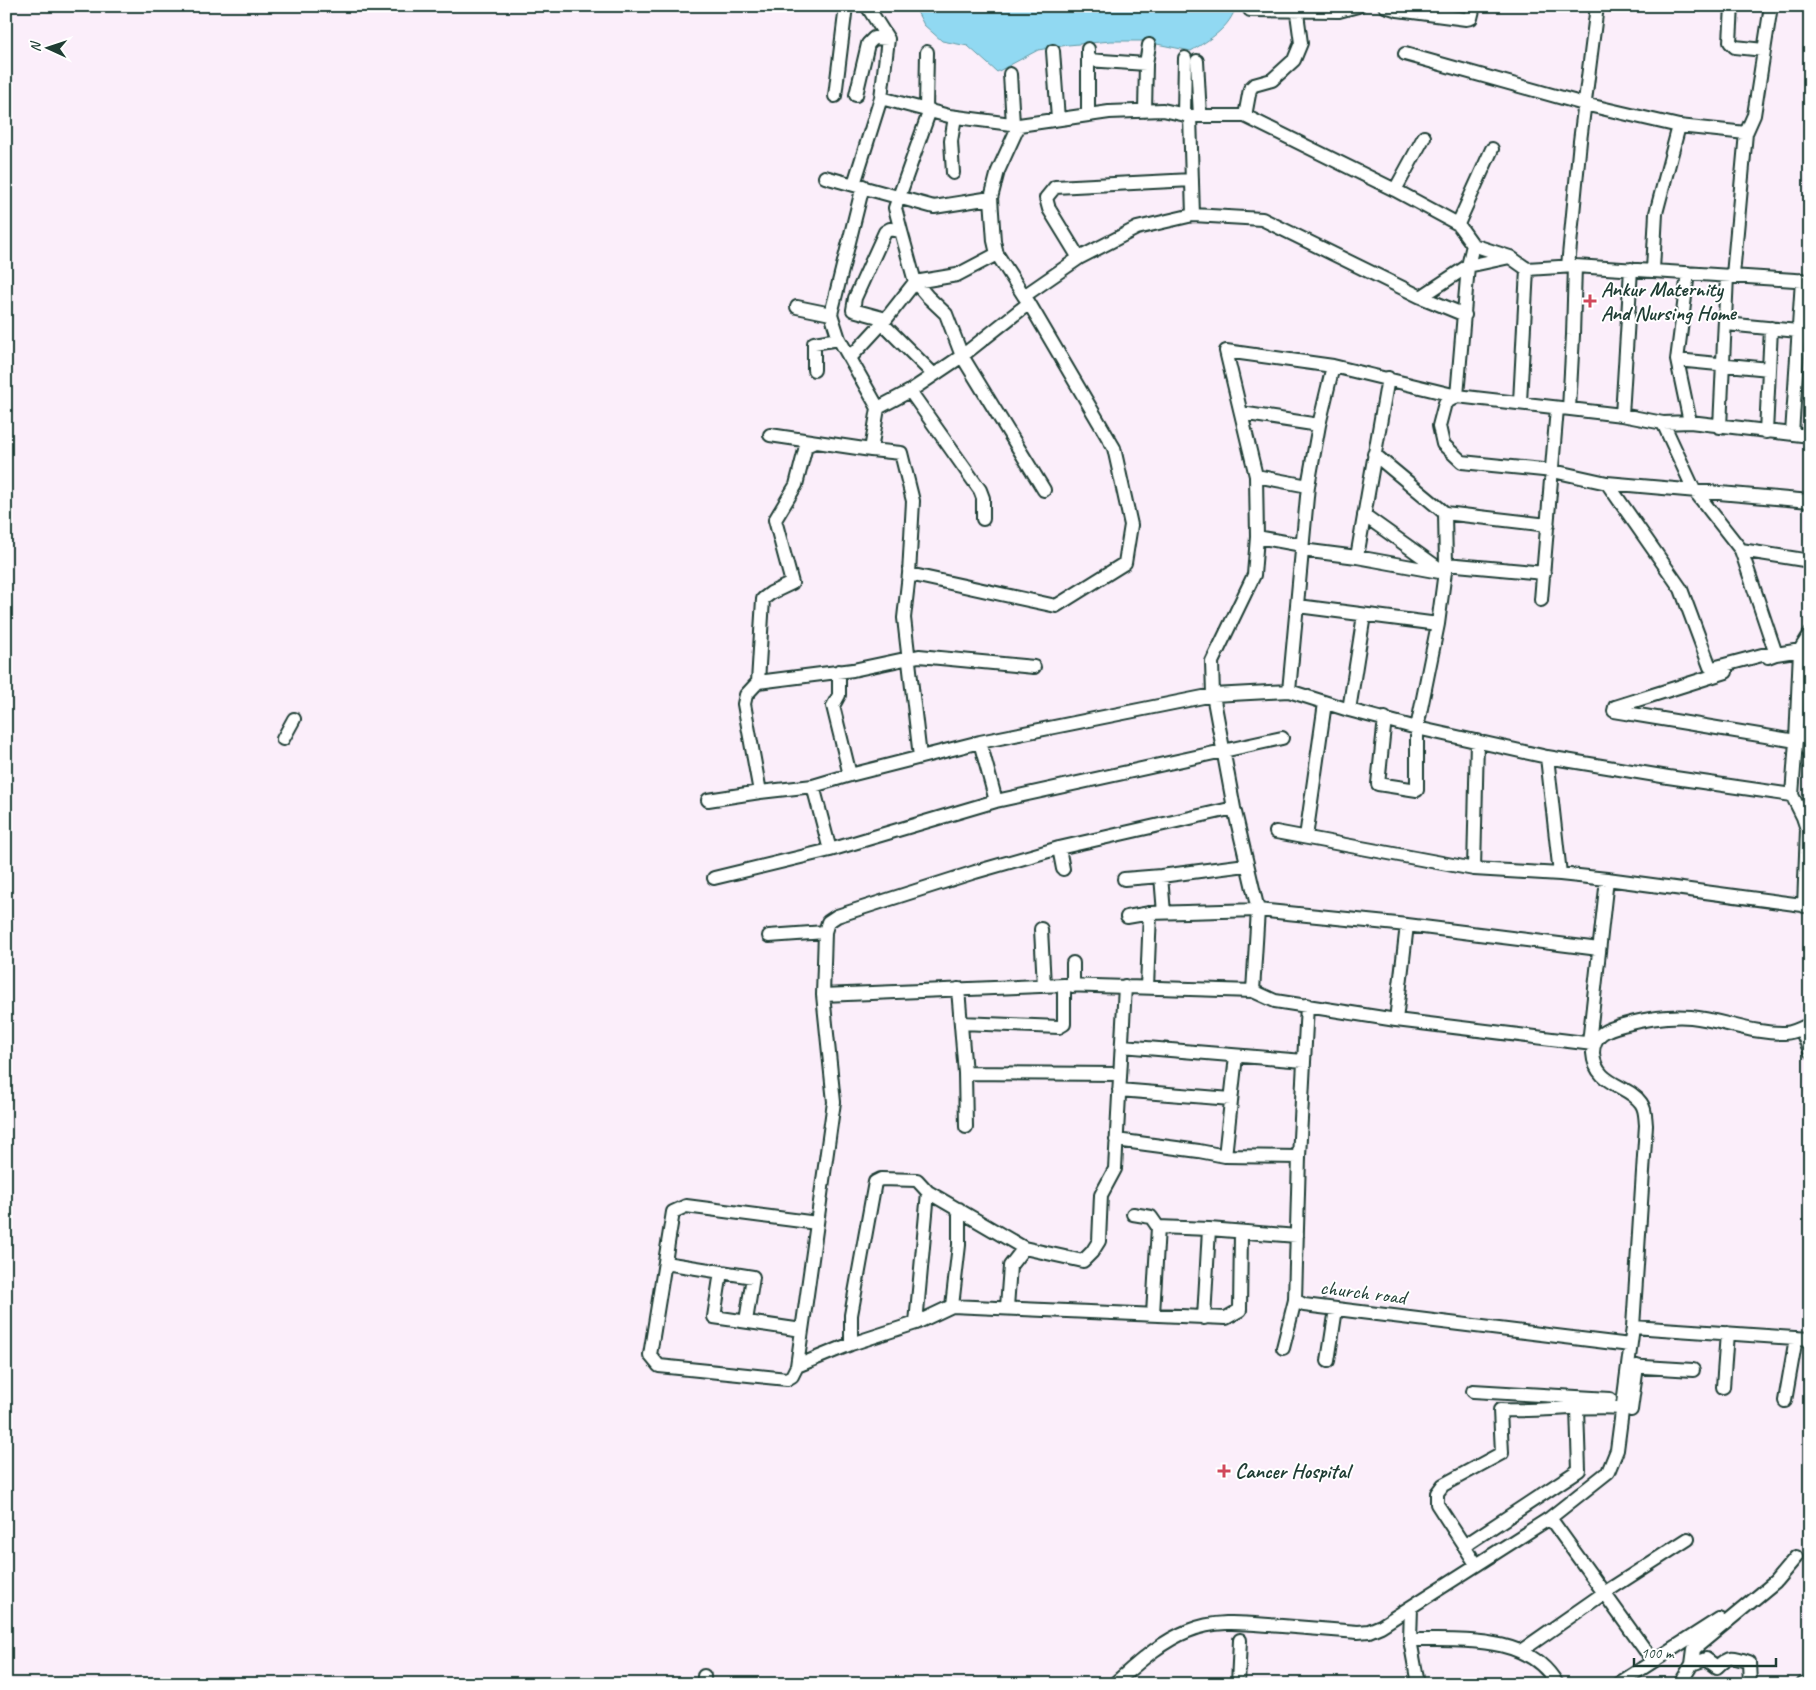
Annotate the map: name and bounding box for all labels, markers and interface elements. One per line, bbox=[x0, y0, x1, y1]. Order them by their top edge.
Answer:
north arrow bbox=[22, 22, 72, 72]
text: N bbox=[27, 40, 44, 52]
place label: Ankur Maternity And Nursing Home bbox=[1601, 276, 1737, 326]
marker: Ankur Maternity And Nursing Home bbox=[1583, 294, 1597, 308]
street label: church road bbox=[1319, 1274, 1411, 1311]
place label: Cancer Hospital bbox=[1235, 1458, 1354, 1484]
marker: Cancer Hospital bbox=[1217, 1464, 1231, 1478]
scale bar bbox=[1634, 1635, 1776, 1667]
text: 100 m bbox=[1641, 1644, 1675, 1663]

